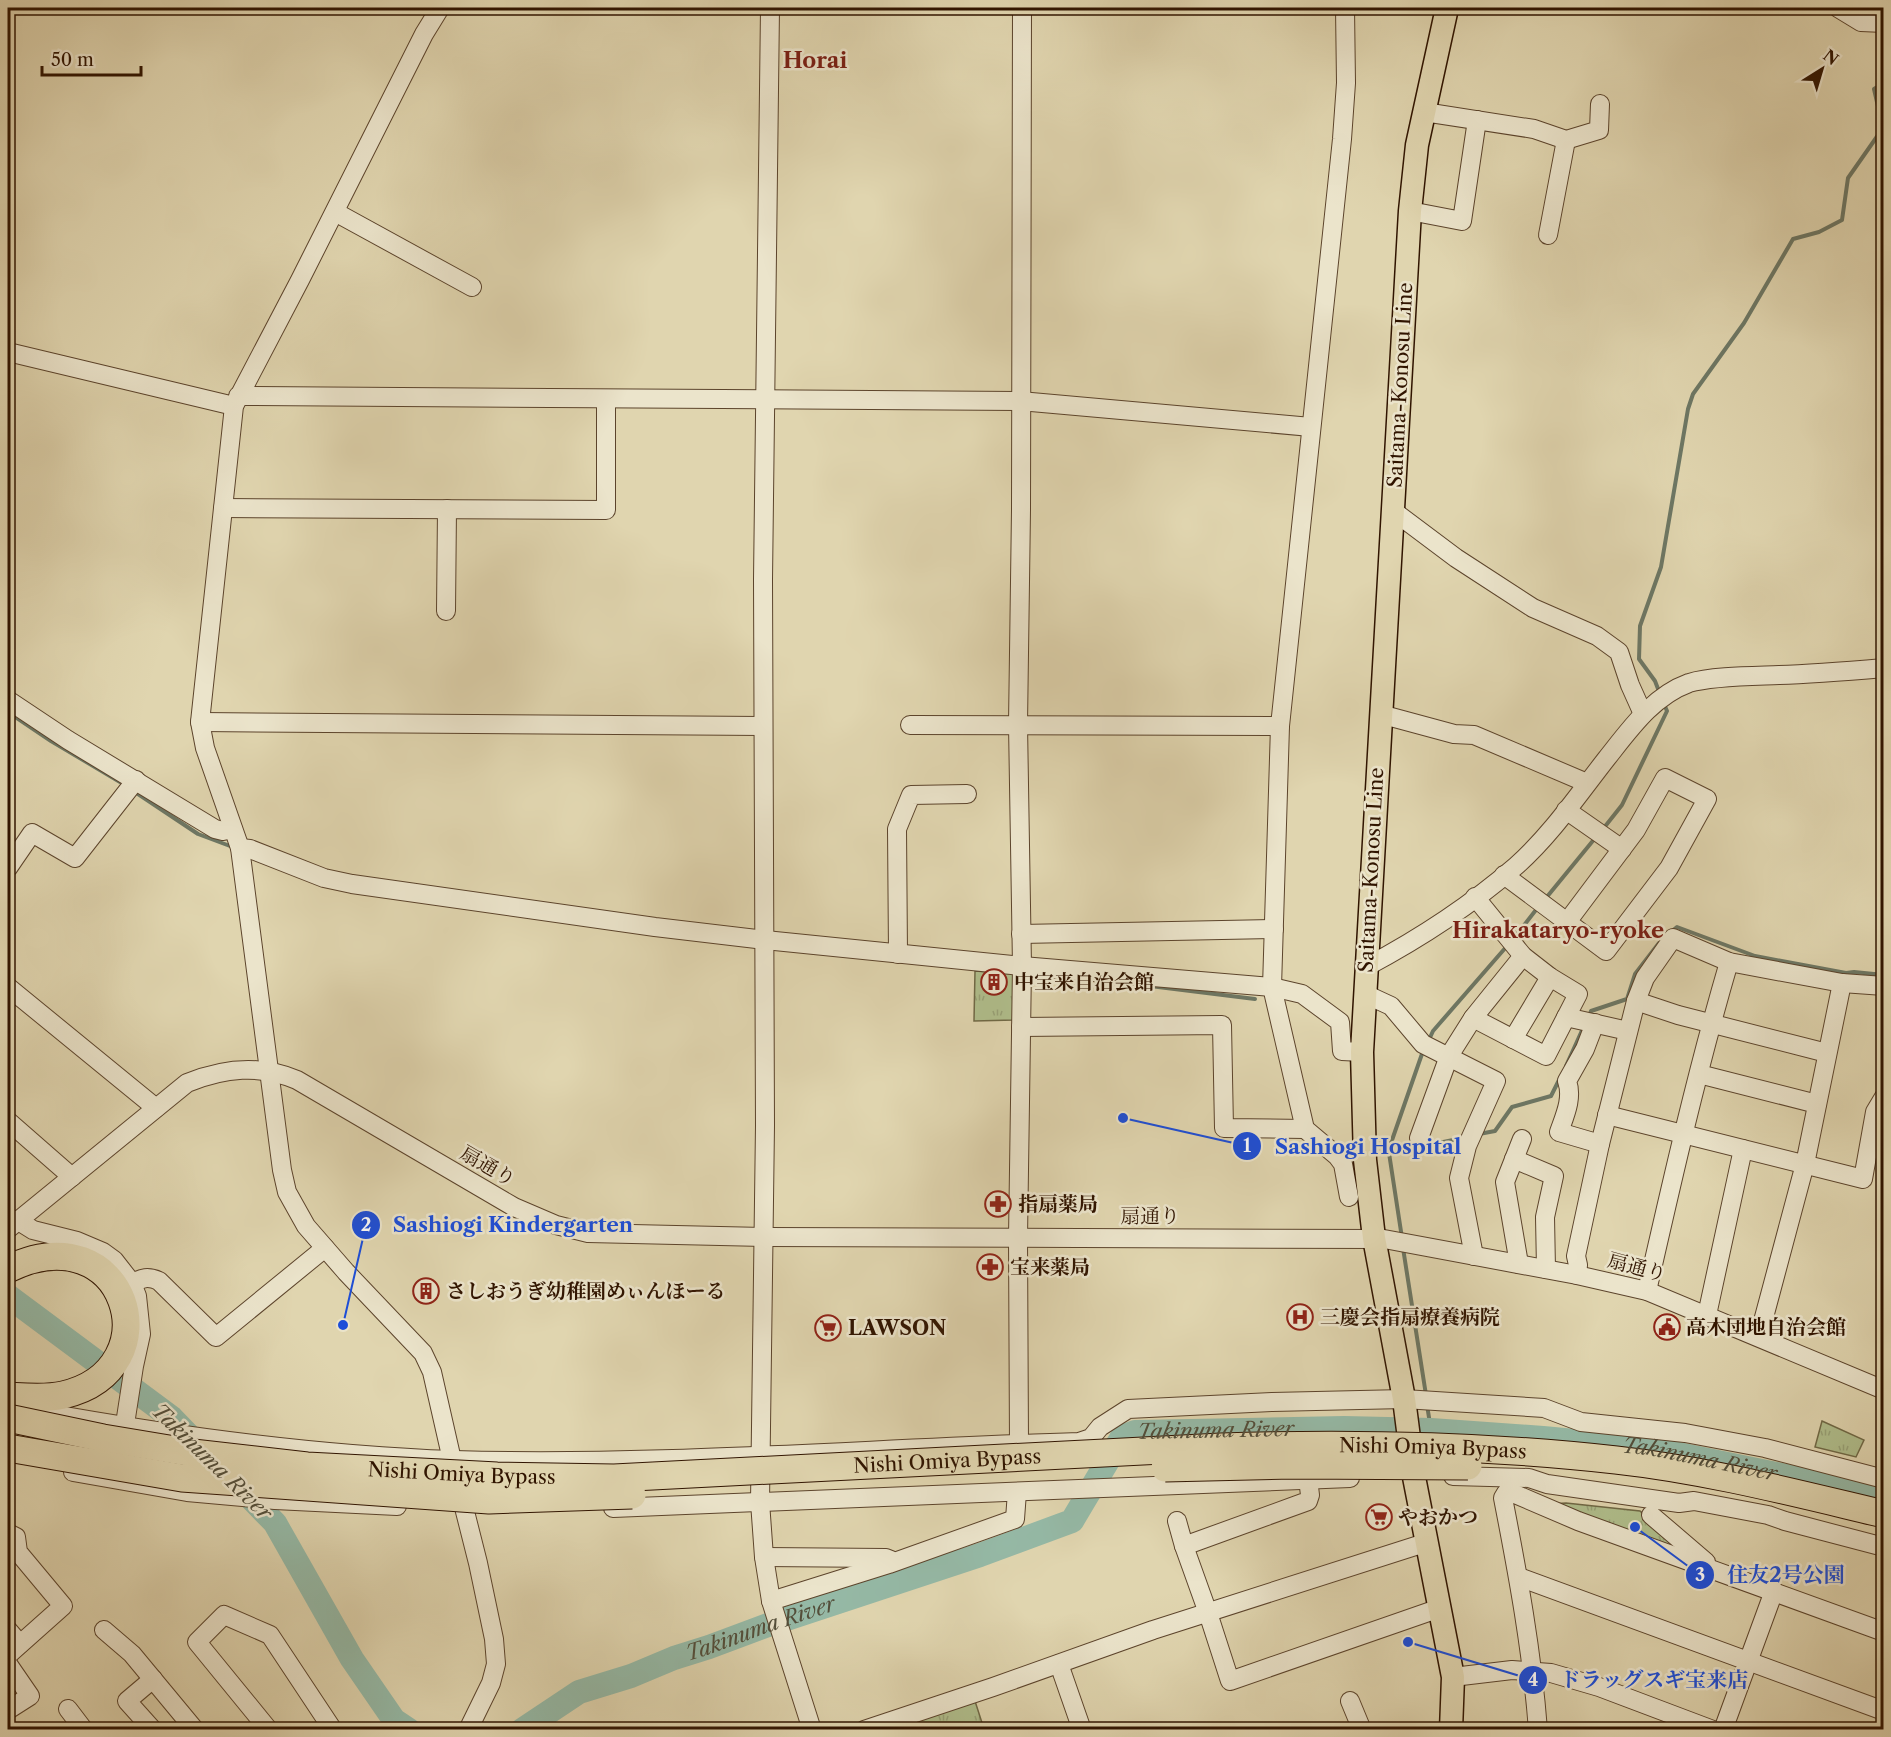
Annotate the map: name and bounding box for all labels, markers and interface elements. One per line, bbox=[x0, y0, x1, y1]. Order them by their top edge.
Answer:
scale bar bbox=[42, 39, 141, 77]
north arrow bbox=[1792, 39, 1852, 99]
text: N bbox=[1819, 45, 1843, 69]
district label: Horai bbox=[783, 47, 848, 74]
text: 50 m bbox=[51, 49, 94, 71]
street label: Saitama-Konosu Line bbox=[1383, 282, 1417, 488]
street label: Saitama-Konosu Line bbox=[1354, 767, 1388, 973]
district label: Hirakataryo-ryoke bbox=[1452, 917, 1664, 944]
building icon: 中宝来自治会館 bbox=[979, 967, 1009, 997]
place label: 中宝来自治会館 bbox=[1014, 970, 1154, 994]
callout: Sashiogi Hospital bbox=[1232, 1127, 1473, 1166]
text: Sashiogi Hospital bbox=[1275, 1134, 1461, 1159]
text: 1 bbox=[1243, 1135, 1251, 1157]
street label: 扇通り bbox=[456, 1141, 520, 1191]
pharmacy icon: 指扇薬局 bbox=[983, 1189, 1013, 1219]
place label: 指扇薬局 bbox=[1018, 1192, 1098, 1216]
street label: 扇通り bbox=[1120, 1204, 1180, 1228]
callout: Sashiogi Kindergarten bbox=[351, 1205, 646, 1244]
text: Sashiogi Kindergarten bbox=[393, 1212, 634, 1237]
text: 2 bbox=[361, 1214, 371, 1236]
street label: 扇通り bbox=[1605, 1248, 1669, 1286]
pharmacy icon: 宝来薬局 bbox=[975, 1252, 1005, 1282]
place label: 宝来薬局 bbox=[1010, 1255, 1090, 1279]
building icon: さしおうぎ幼稚園めぃんほーる bbox=[411, 1276, 441, 1306]
place label: さしおうぎ幼稚園めぃんほーる bbox=[446, 1279, 726, 1303]
hospital icon: 三慶会指扇療養病院 bbox=[1285, 1302, 1315, 1332]
place label: 三慶会指扇療養病院 bbox=[1320, 1305, 1500, 1329]
public building icon: 高木団地自治会館 bbox=[1652, 1312, 1682, 1342]
supermarket icon: LAWSON bbox=[813, 1313, 843, 1343]
place label: 高木団地自治会館 bbox=[1686, 1315, 1846, 1339]
place label: LAWSON bbox=[848, 1316, 946, 1340]
water label: Takinuma River bbox=[147, 1398, 278, 1526]
water label: Takinuma River bbox=[1137, 1416, 1296, 1444]
street label: Nishi Omiya Bypass bbox=[1339, 1433, 1527, 1464]
water label: Takinuma River bbox=[1621, 1433, 1781, 1486]
street label: Nishi Omiya Bypass bbox=[853, 1444, 1042, 1478]
street label: Nishi Omiya Bypass bbox=[367, 1457, 556, 1489]
supermarket icon: やおかつ bbox=[1364, 1502, 1394, 1532]
place label: やおかつ bbox=[1398, 1505, 1478, 1529]
callout: 住友2号公園 bbox=[1685, 1555, 1856, 1594]
text: 住友2号公園 bbox=[1727, 1562, 1845, 1587]
text: 3 bbox=[1695, 1564, 1705, 1586]
water label: Takinuma River bbox=[682, 1590, 840, 1666]
callout: ドラッグスギ宝来店 bbox=[1518, 1660, 1761, 1699]
text: ドラッグスギ宝来店 bbox=[1560, 1667, 1748, 1692]
text: 4 bbox=[1528, 1669, 1538, 1691]

